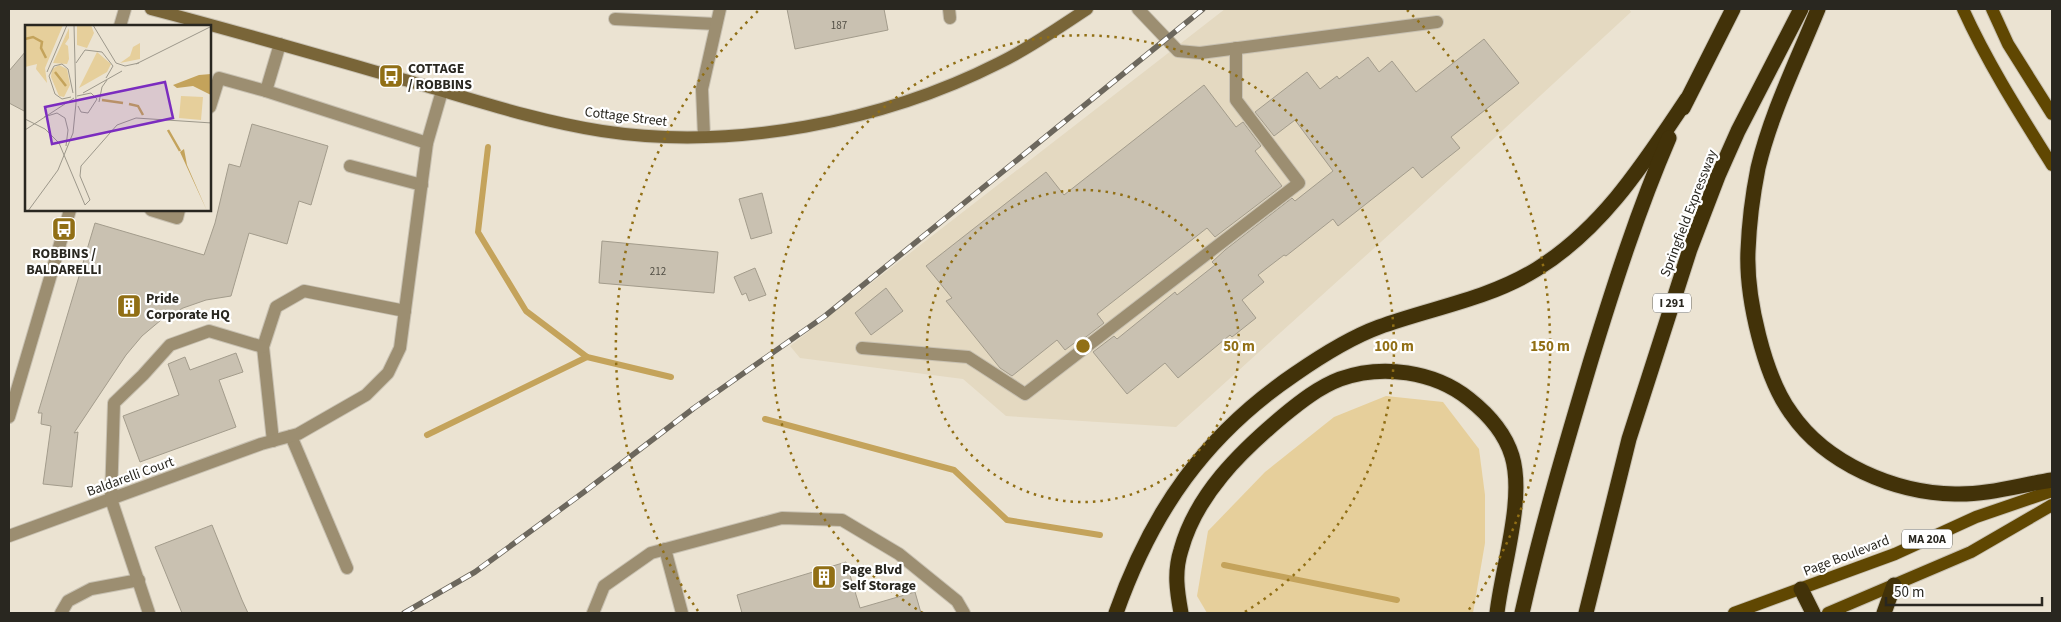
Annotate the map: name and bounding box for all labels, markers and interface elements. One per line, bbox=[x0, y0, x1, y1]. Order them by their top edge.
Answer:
house number: 187 bbox=[831, 18, 847, 33]
inset map bbox=[25, 25, 211, 211]
place label: COTTAGE / ROBBINS bbox=[408, 59, 472, 95]
bus stop icon: COTTAGE / ROBBINS bbox=[378, 63, 404, 89]
street label: Cottage Street bbox=[583, 102, 669, 132]
street label: Springfield Expressway bbox=[1655, 146, 1723, 280]
bus stop icon: ROBBINS / BALDARELLI bbox=[51, 216, 77, 242]
place label: ROBBINS / BALDARELLI bbox=[26, 244, 102, 280]
house number: 212 bbox=[650, 264, 666, 279]
place label: Pride Corporate HQ bbox=[146, 289, 230, 325]
building icon: Pride Corporate HQ bbox=[116, 293, 142, 319]
road number: I 291 bbox=[1653, 294, 1691, 312]
text: 50 m bbox=[1223, 336, 1255, 357]
text: 100 m bbox=[1374, 336, 1414, 357]
text: 150 m bbox=[1530, 336, 1570, 357]
centre of rings bbox=[1074, 337, 1092, 355]
street label: Baldarelli Court bbox=[84, 452, 177, 502]
street label: Page Boulevard bbox=[1800, 530, 1892, 582]
road number: MA 20A bbox=[1902, 530, 1952, 548]
place label: Page Blvd Self Storage bbox=[842, 560, 916, 596]
building icon: Page Blvd Self Storage bbox=[811, 564, 837, 590]
scale bar bbox=[1886, 574, 2042, 606]
text: 50 m bbox=[1894, 582, 1924, 603]

